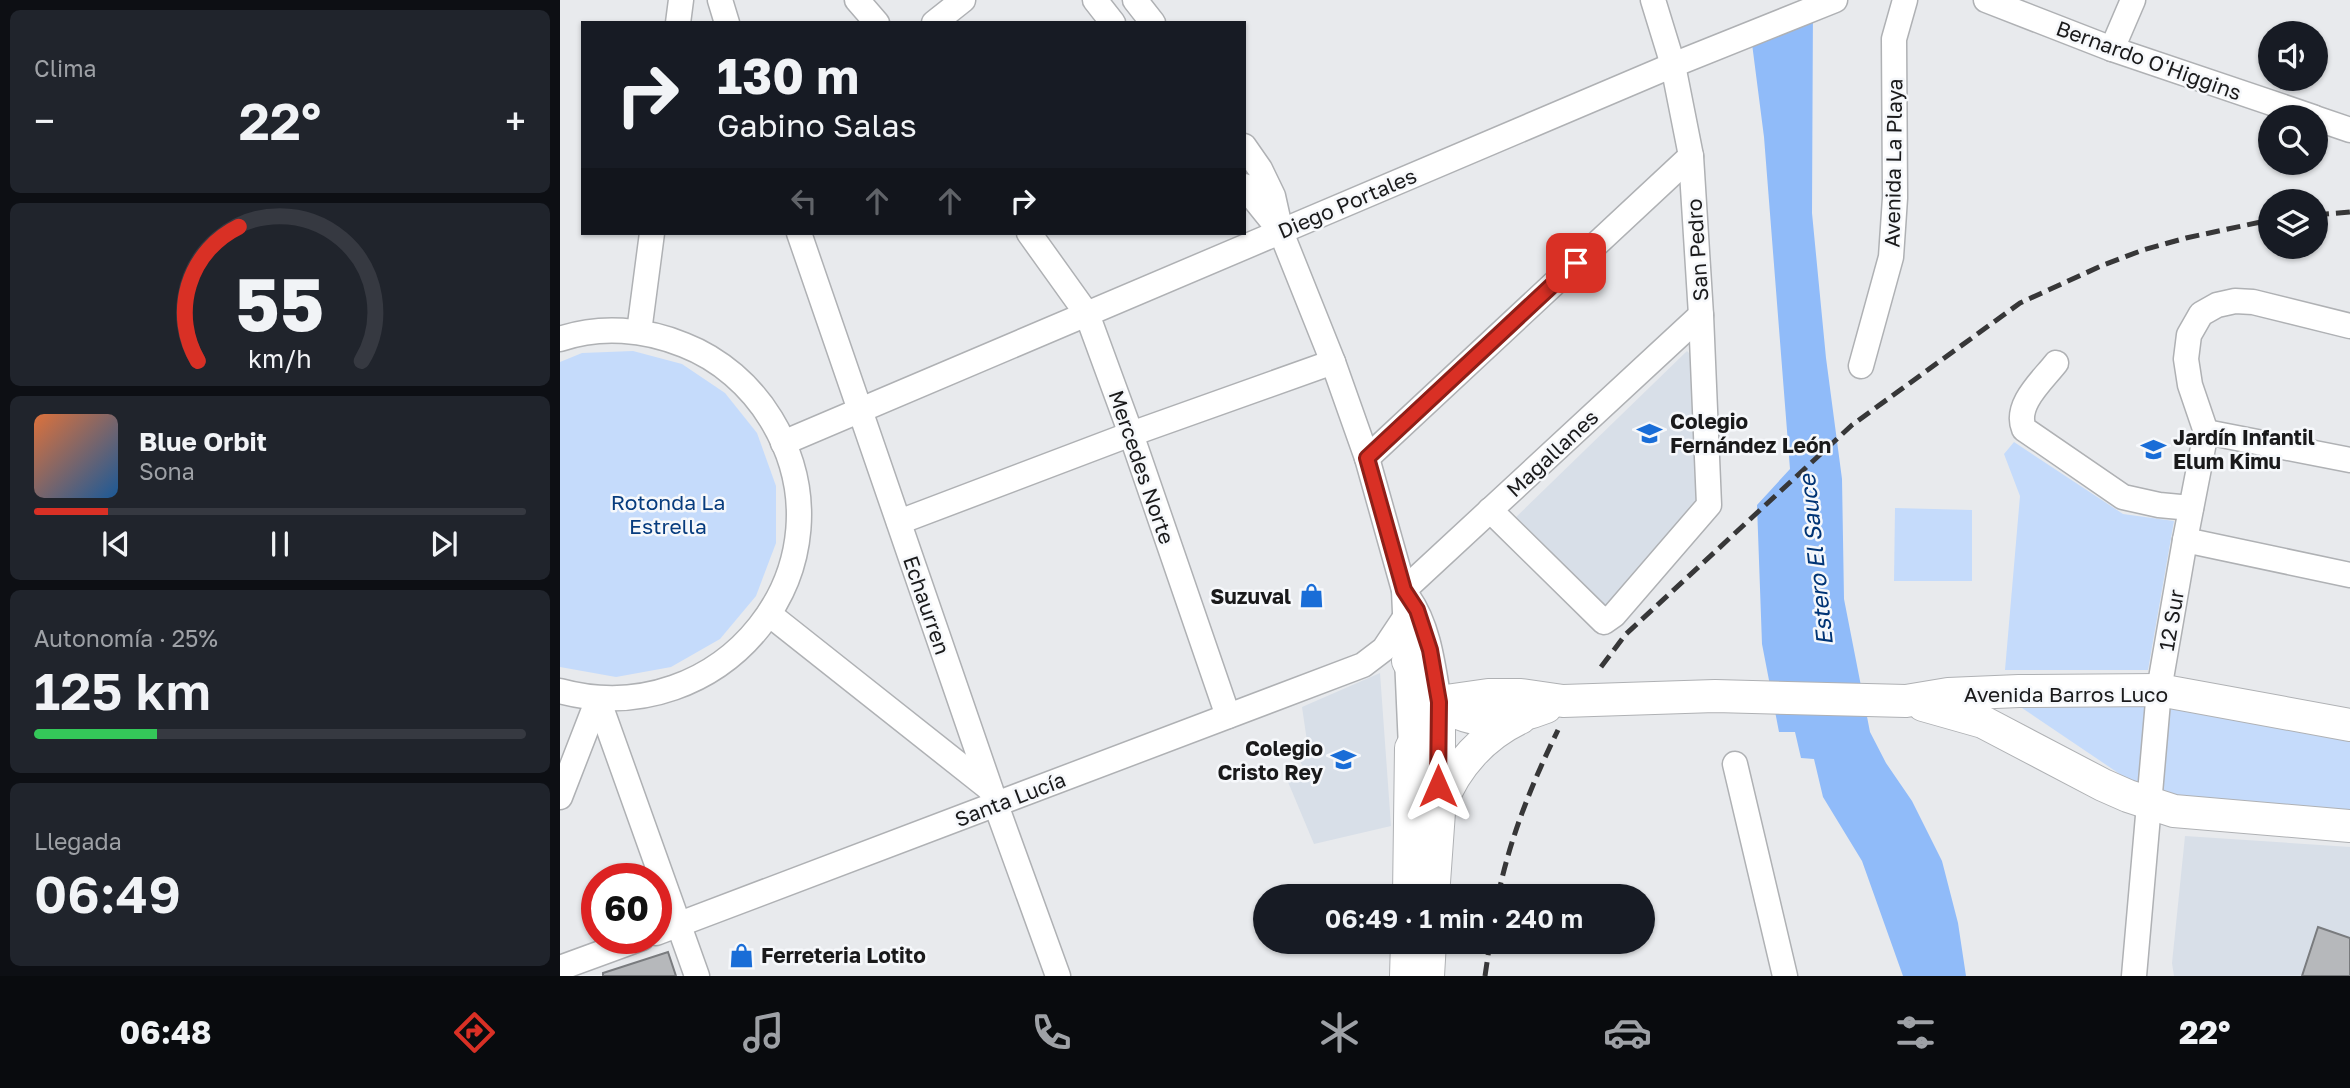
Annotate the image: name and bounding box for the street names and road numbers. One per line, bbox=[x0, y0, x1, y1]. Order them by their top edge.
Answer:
street label: Bernardo O'Higgins bbox=[2053, 14, 2245, 106]
street label: Avenida La Playa bbox=[1879, 78, 1907, 248]
street label: Diego Portales bbox=[1274, 162, 1420, 244]
street label: San Pedro bbox=[1680, 198, 1714, 302]
street label: Mercedes Norte bbox=[1103, 387, 1181, 547]
street label: Magallanes bbox=[1501, 404, 1603, 502]
street label: Echaurren bbox=[898, 552, 956, 658]
street label: 12 Sur bbox=[2153, 587, 2189, 653]
street label: Avenida Barros Luco bbox=[1964, 681, 2168, 707]
street label: Santa Lucía bbox=[951, 766, 1069, 832]

